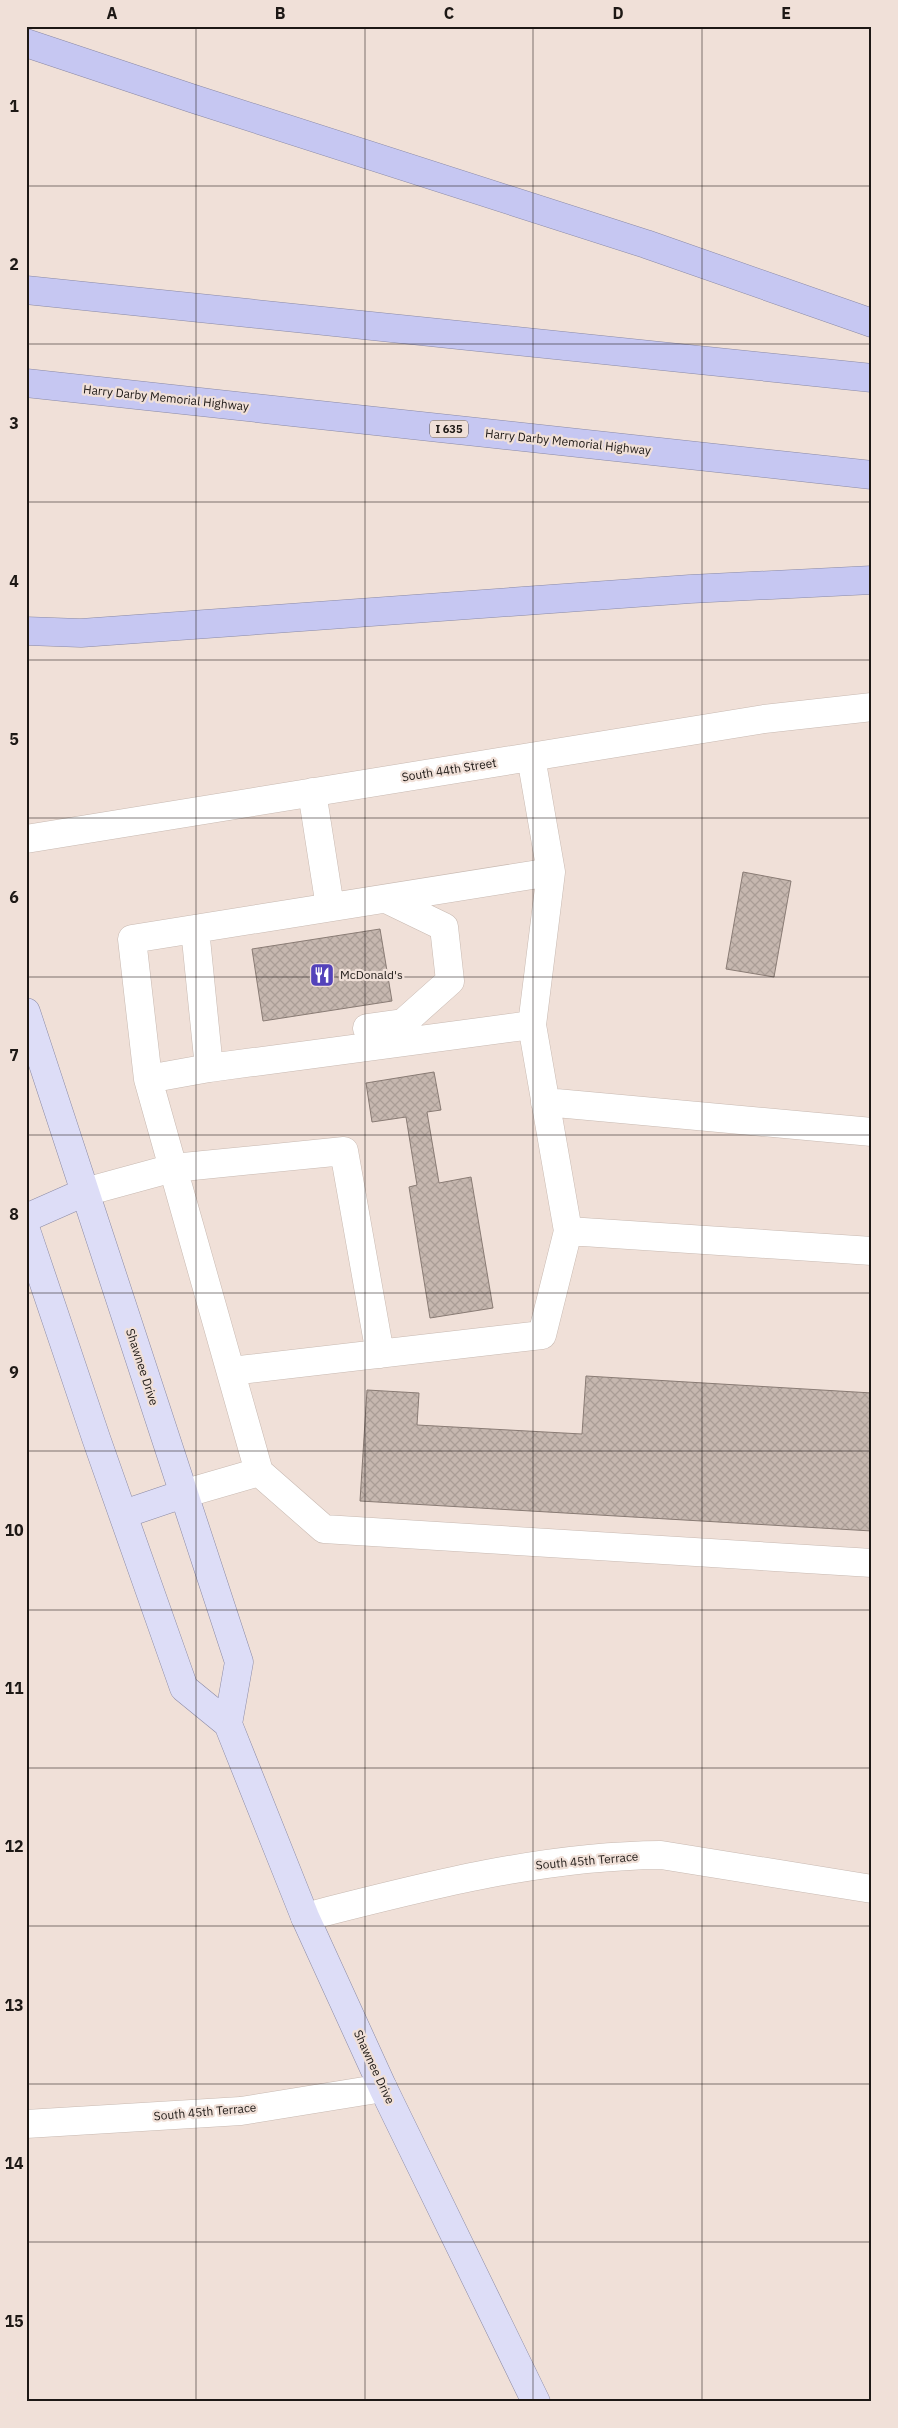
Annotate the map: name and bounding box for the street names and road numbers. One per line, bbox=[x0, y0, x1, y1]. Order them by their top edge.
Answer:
street label: Harry Darby Memorial Highway bbox=[82, 381, 250, 414]
road number: I 635 bbox=[430, 420, 468, 438]
street label: Harry Darby Memorial Highway bbox=[484, 425, 652, 458]
street label: South 44th Street bbox=[401, 755, 497, 784]
street label: Shawnee Drive bbox=[123, 1326, 162, 1408]
street label: South 45th Terrace bbox=[535, 1849, 639, 1872]
street label: Shawnee Drive bbox=[351, 2027, 398, 2107]
street label: South 45th Terrace bbox=[153, 2100, 257, 2123]

